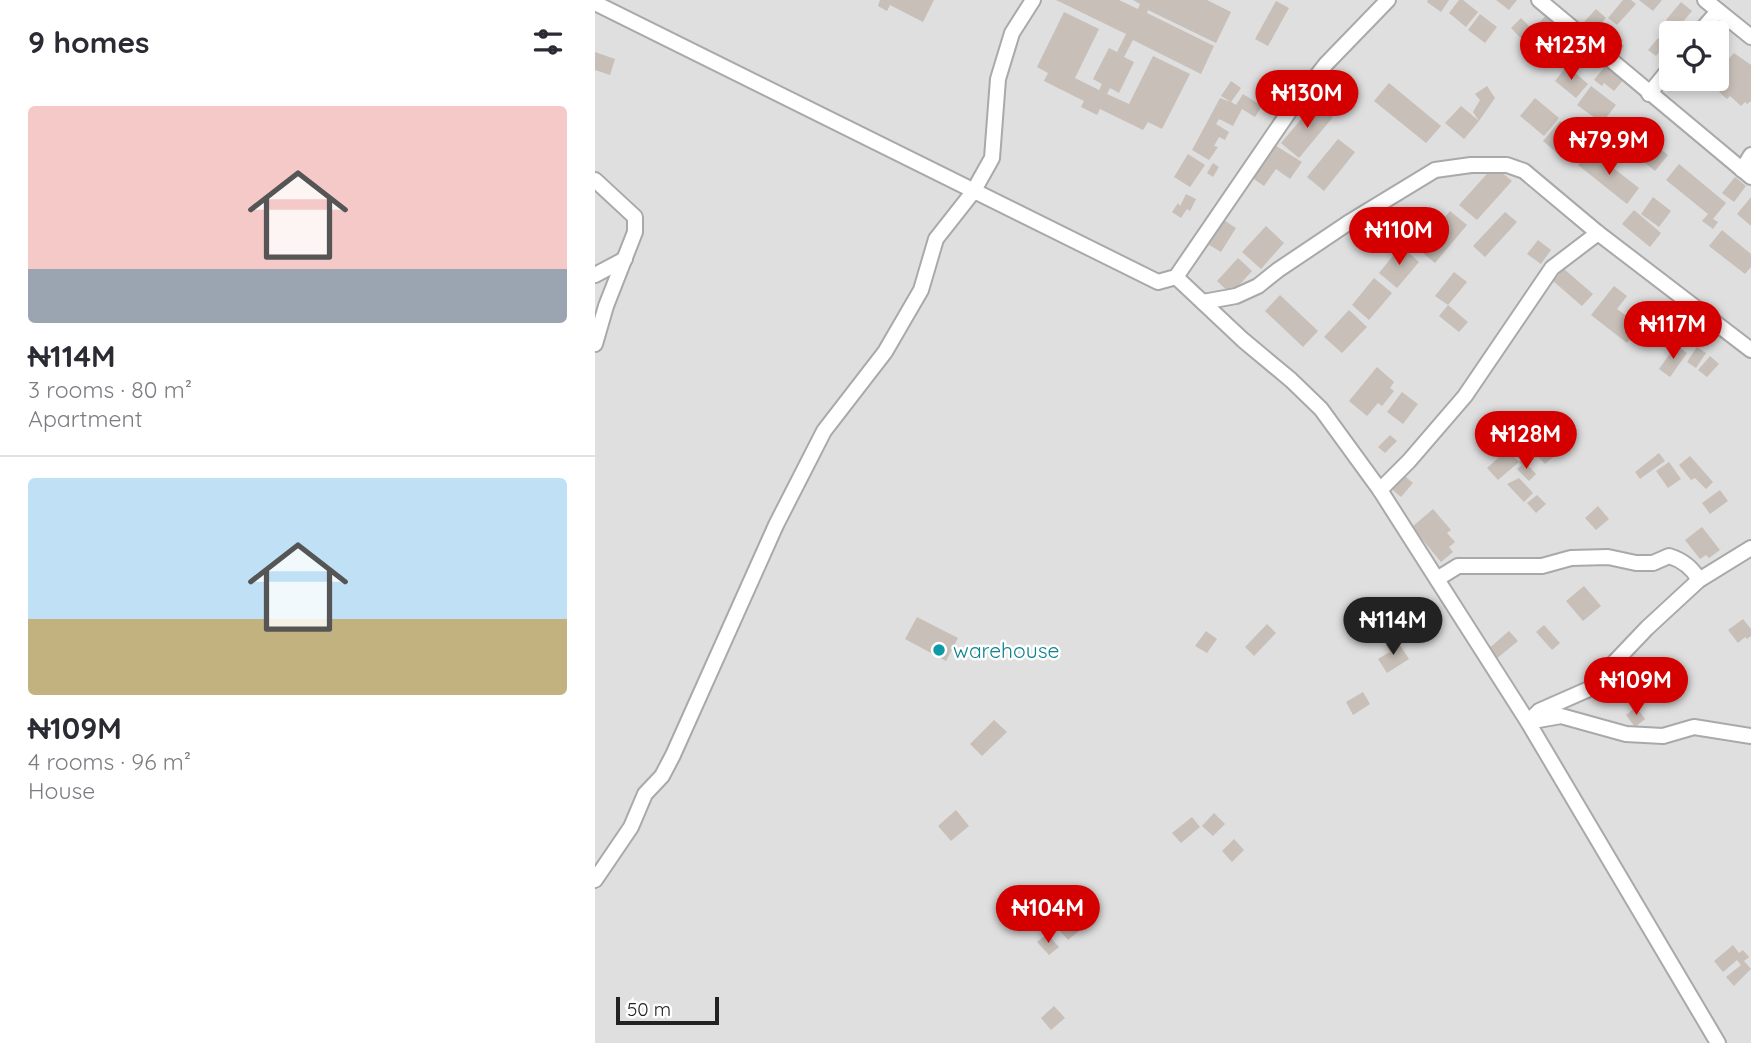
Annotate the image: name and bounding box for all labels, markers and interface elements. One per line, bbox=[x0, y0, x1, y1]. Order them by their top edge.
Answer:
map controls bbox=[1659, 21, 1729, 91]
button: locate bbox=[1659, 21, 1729, 91]
pin: ₦123M bbox=[1522, 22, 1620, 82]
text: 9 homes bbox=[28, 23, 150, 61]
icon: filters bbox=[529, 23, 567, 61]
text: ₦123M bbox=[1536, 30, 1606, 59]
pin: ₦130M bbox=[1258, 71, 1356, 130]
text: ₦130M bbox=[1271, 78, 1343, 107]
pin: ₦79.9M bbox=[1552, 118, 1666, 177]
text: ₦79.9M bbox=[1569, 125, 1649, 154]
icon: home bbox=[235, 152, 361, 278]
pin: ₦110M bbox=[1350, 208, 1448, 267]
text: ₦110M bbox=[1365, 215, 1433, 244]
pin: ₦117M bbox=[1624, 302, 1722, 361]
text: ₦117M bbox=[1640, 309, 1706, 338]
text: ₦114M bbox=[28, 337, 116, 375]
text: 3 rooms · 80 m² bbox=[28, 375, 192, 404]
text: Apartment bbox=[28, 404, 142, 433]
pin: ₦128M bbox=[1477, 412, 1575, 471]
text: ₦128M bbox=[1491, 419, 1561, 448]
icon: home bbox=[235, 524, 361, 650]
pin: ₦114M bbox=[1344, 598, 1442, 657]
text: ₦114M bbox=[1359, 605, 1427, 634]
place label: warehouse bbox=[953, 637, 1059, 663]
marker: warehouse bbox=[931, 642, 947, 658]
pin: ₦109M bbox=[1587, 658, 1685, 717]
text: ₦109M bbox=[1600, 665, 1672, 694]
text: ₦109M bbox=[28, 709, 122, 747]
text: 4 rooms · 96 m² bbox=[28, 747, 191, 776]
text: House bbox=[28, 776, 95, 805]
pin: ₦104M bbox=[999, 886, 1097, 945]
text: ₦104M bbox=[1012, 893, 1084, 922]
scale bar bbox=[616, 994, 719, 1026]
text: 50 m bbox=[627, 997, 671, 1021]

